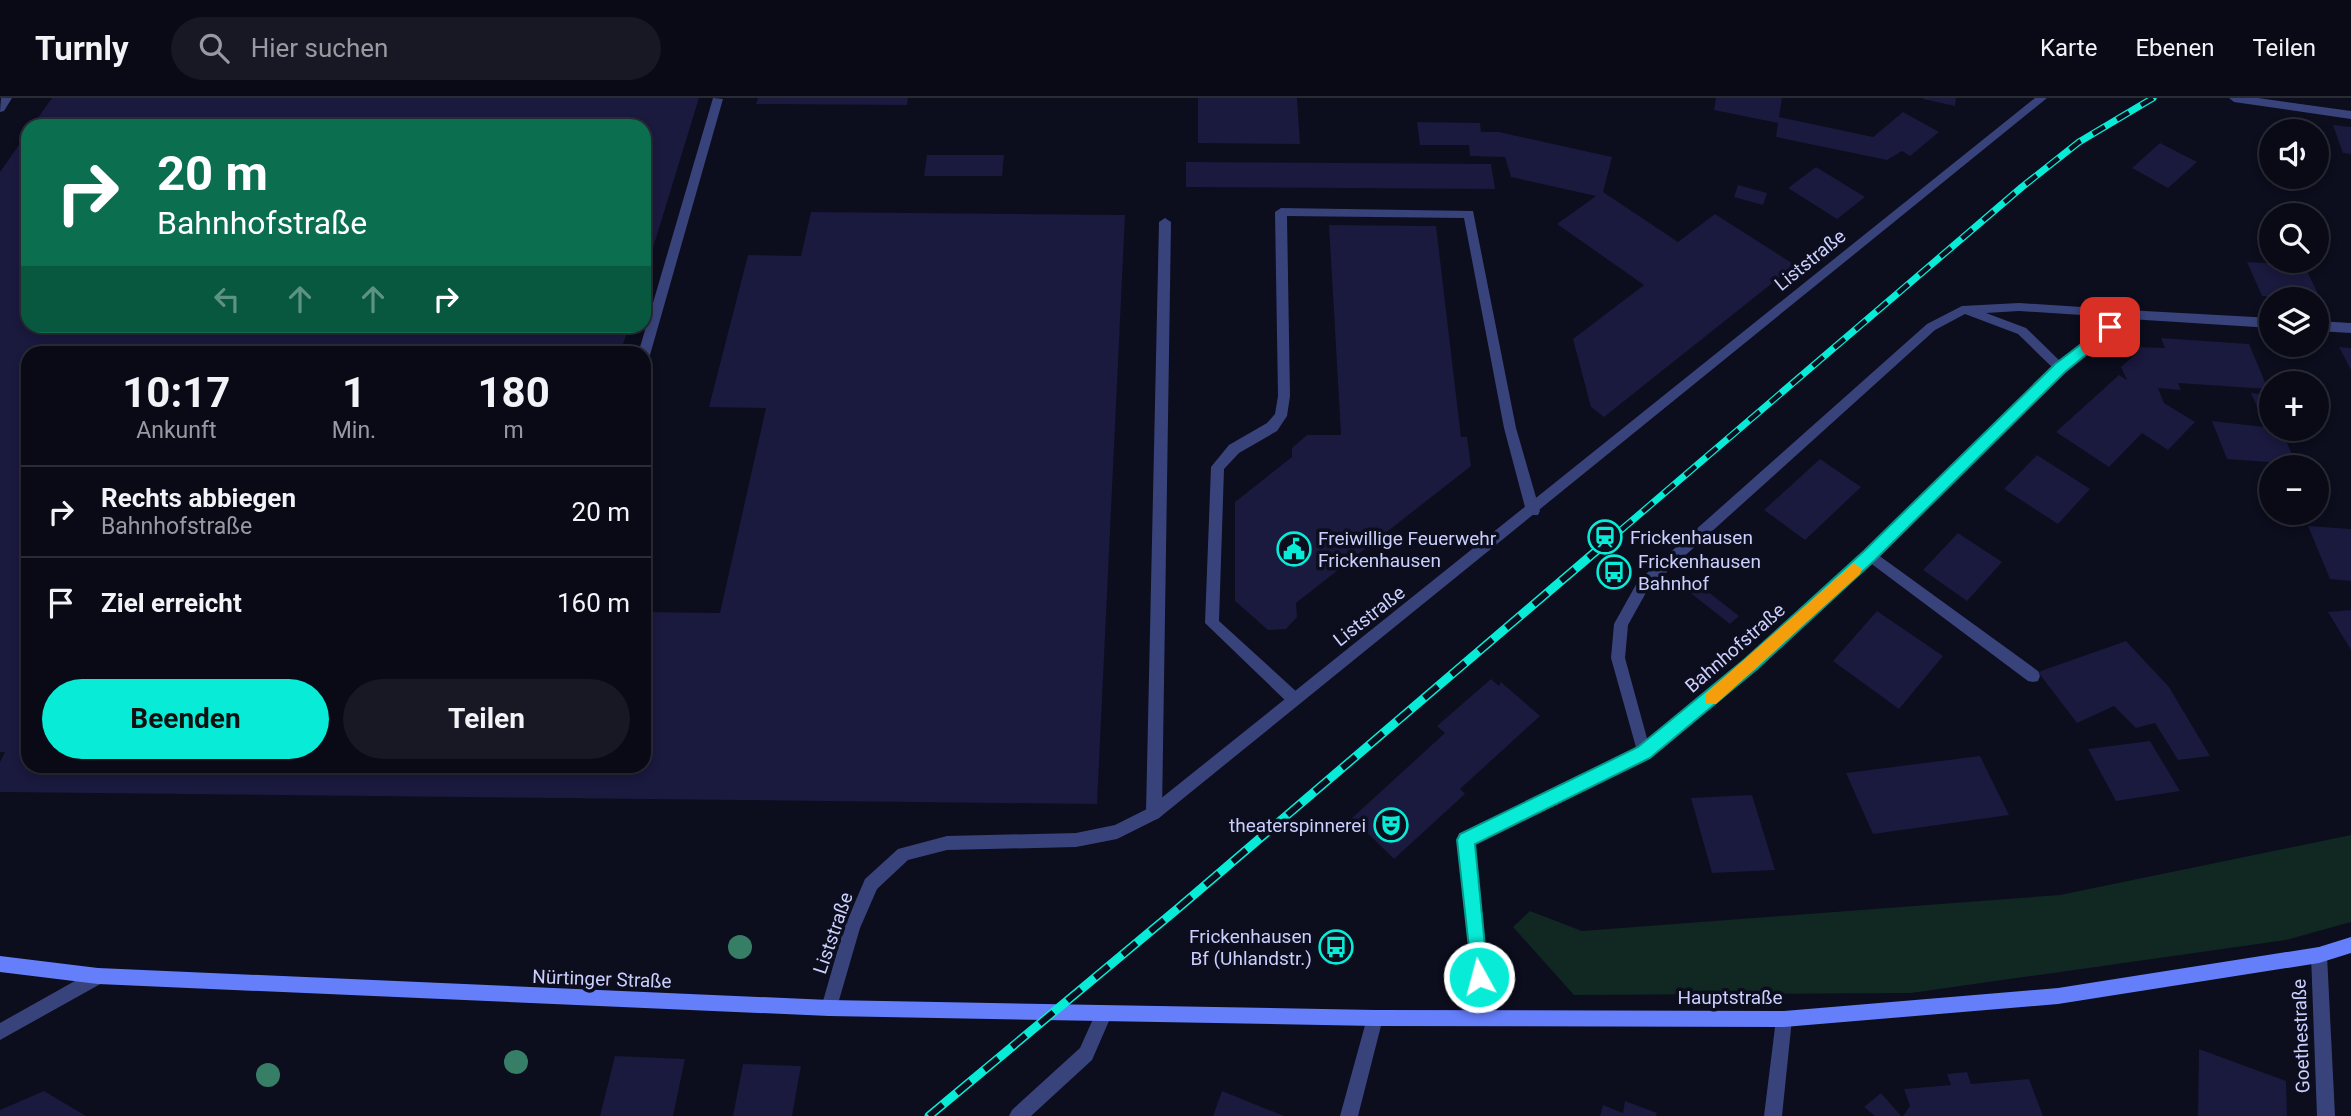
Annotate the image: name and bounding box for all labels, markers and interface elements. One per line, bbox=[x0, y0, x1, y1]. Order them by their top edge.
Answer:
search box bbox=[171, 17, 661, 80]
text: Turnly bbox=[35, 29, 129, 68]
icon: search bbox=[195, 29, 233, 67]
text: Hier suchen bbox=[251, 33, 388, 63]
text: Karte bbox=[2040, 34, 2097, 62]
text: Ebenen bbox=[2135, 34, 2214, 62]
text: Teilen bbox=[2252, 34, 2316, 62]
map controls bbox=[2259, 119, 2329, 525]
button: sound bbox=[2259, 119, 2329, 189]
text: 20 m bbox=[157, 145, 268, 202]
icon: right bbox=[42, 147, 133, 238]
button: search bbox=[2259, 203, 2329, 273]
text: Bahnhofstraße bbox=[157, 204, 367, 242]
street label: Liststraße bbox=[1770, 224, 1850, 296]
icon: left bbox=[208, 280, 246, 318]
icon: ahead bbox=[281, 280, 319, 318]
icon: ahead bbox=[354, 280, 392, 318]
icon: right bbox=[427, 280, 465, 318]
button: layers bbox=[2259, 287, 2329, 357]
pin bbox=[2080, 297, 2140, 357]
icon: arrive bbox=[2091, 308, 2129, 346]
text: 10:17 bbox=[122, 368, 230, 417]
text: 1 bbox=[342, 368, 366, 417]
text: 180 bbox=[477, 368, 550, 417]
button: + bbox=[2259, 371, 2329, 441]
text: Ankunft bbox=[136, 417, 217, 444]
text: Min. bbox=[332, 417, 376, 444]
text: m bbox=[504, 417, 524, 444]
button: − bbox=[2259, 455, 2329, 525]
text: Rechts abbiegen bbox=[101, 483, 296, 513]
icon: right bbox=[42, 493, 80, 531]
text: 20 m bbox=[572, 497, 630, 527]
text: Bahnhofstraße bbox=[101, 513, 252, 540]
station icon: Frickenhausen bbox=[1586, 518, 1624, 556]
place label: Frickenhausen bbox=[1630, 526, 1753, 549]
place label: Freiwillige Feuerwehr Frickenhausen bbox=[1318, 527, 1497, 572]
public building icon: Freiwillige Feuerwehr Frickenhausen bbox=[1275, 530, 1313, 568]
place label: Frickenhausen Bahnhof bbox=[1638, 550, 1761, 595]
bus stop icon: Frickenhausen Bahnhof bbox=[1595, 553, 1633, 591]
street label: Liststraße bbox=[1329, 581, 1409, 651]
icon: arrive bbox=[42, 584, 80, 622]
text: Ziel erreicht bbox=[101, 588, 242, 618]
text: 160 m bbox=[557, 588, 630, 618]
street label: Bahnhofstraße bbox=[1680, 598, 1790, 698]
button: Beenden bbox=[42, 679, 329, 759]
button: Teilen bbox=[343, 679, 630, 759]
theatre icon: theaterspinnerei bbox=[1372, 806, 1410, 844]
place label: theaterspinnerei bbox=[1229, 814, 1366, 837]
street label: Liststraße bbox=[808, 889, 858, 977]
place label: Frickenhausen Bf (Uhlandstr.) bbox=[1189, 925, 1312, 970]
bus stop icon: Frickenhausen Bf (Uhlandstr.) bbox=[1317, 928, 1355, 966]
position arrow bbox=[1442, 940, 1516, 1014]
street label: Nürtinger Straße bbox=[532, 965, 672, 993]
street label: Goethestraße bbox=[2288, 978, 2314, 1094]
street label: Hauptstraße bbox=[1677, 986, 1783, 1009]

